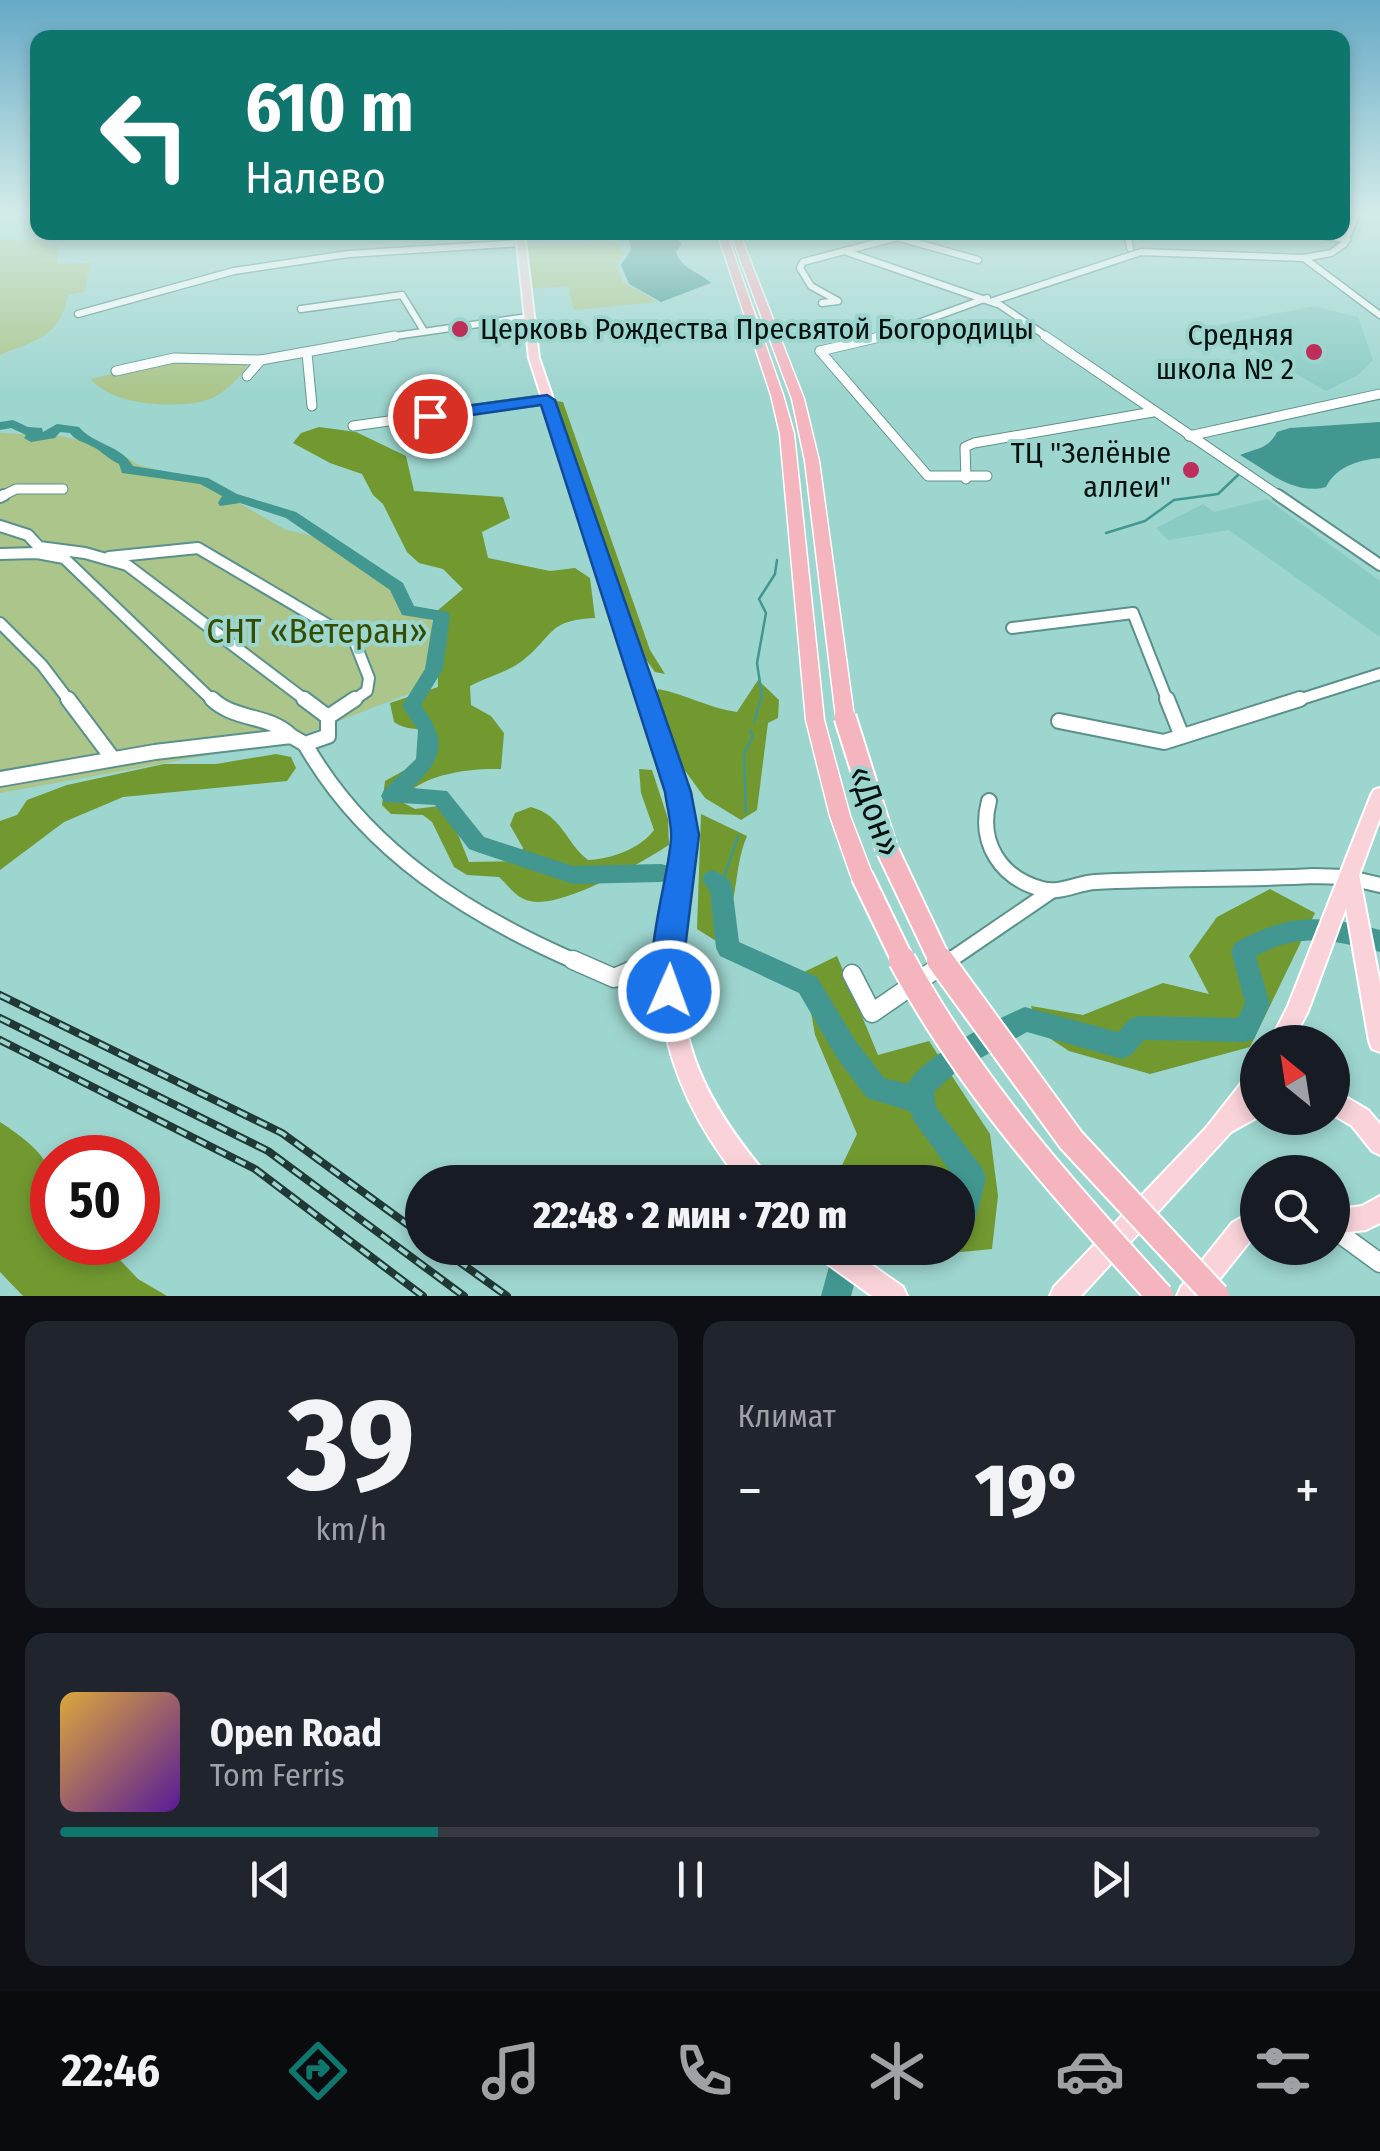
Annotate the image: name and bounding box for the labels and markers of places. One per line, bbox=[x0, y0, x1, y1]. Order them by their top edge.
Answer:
place label: Церковь Рождества Пресвятой Богородицы bbox=[480, 311, 1034, 347]
place label: Средняя школа № 2 bbox=[1156, 317, 1294, 387]
marker: Церковь Рождества Пресвятой Богородицы bbox=[449, 318, 471, 340]
marker: Средняя школа № 2 bbox=[1303, 341, 1325, 363]
pin bbox=[388, 374, 473, 459]
place label: ТЦ "Зелёные аллеи" bbox=[1011, 435, 1171, 505]
marker: ТЦ "Зелёные аллеи" bbox=[1180, 459, 1202, 481]

